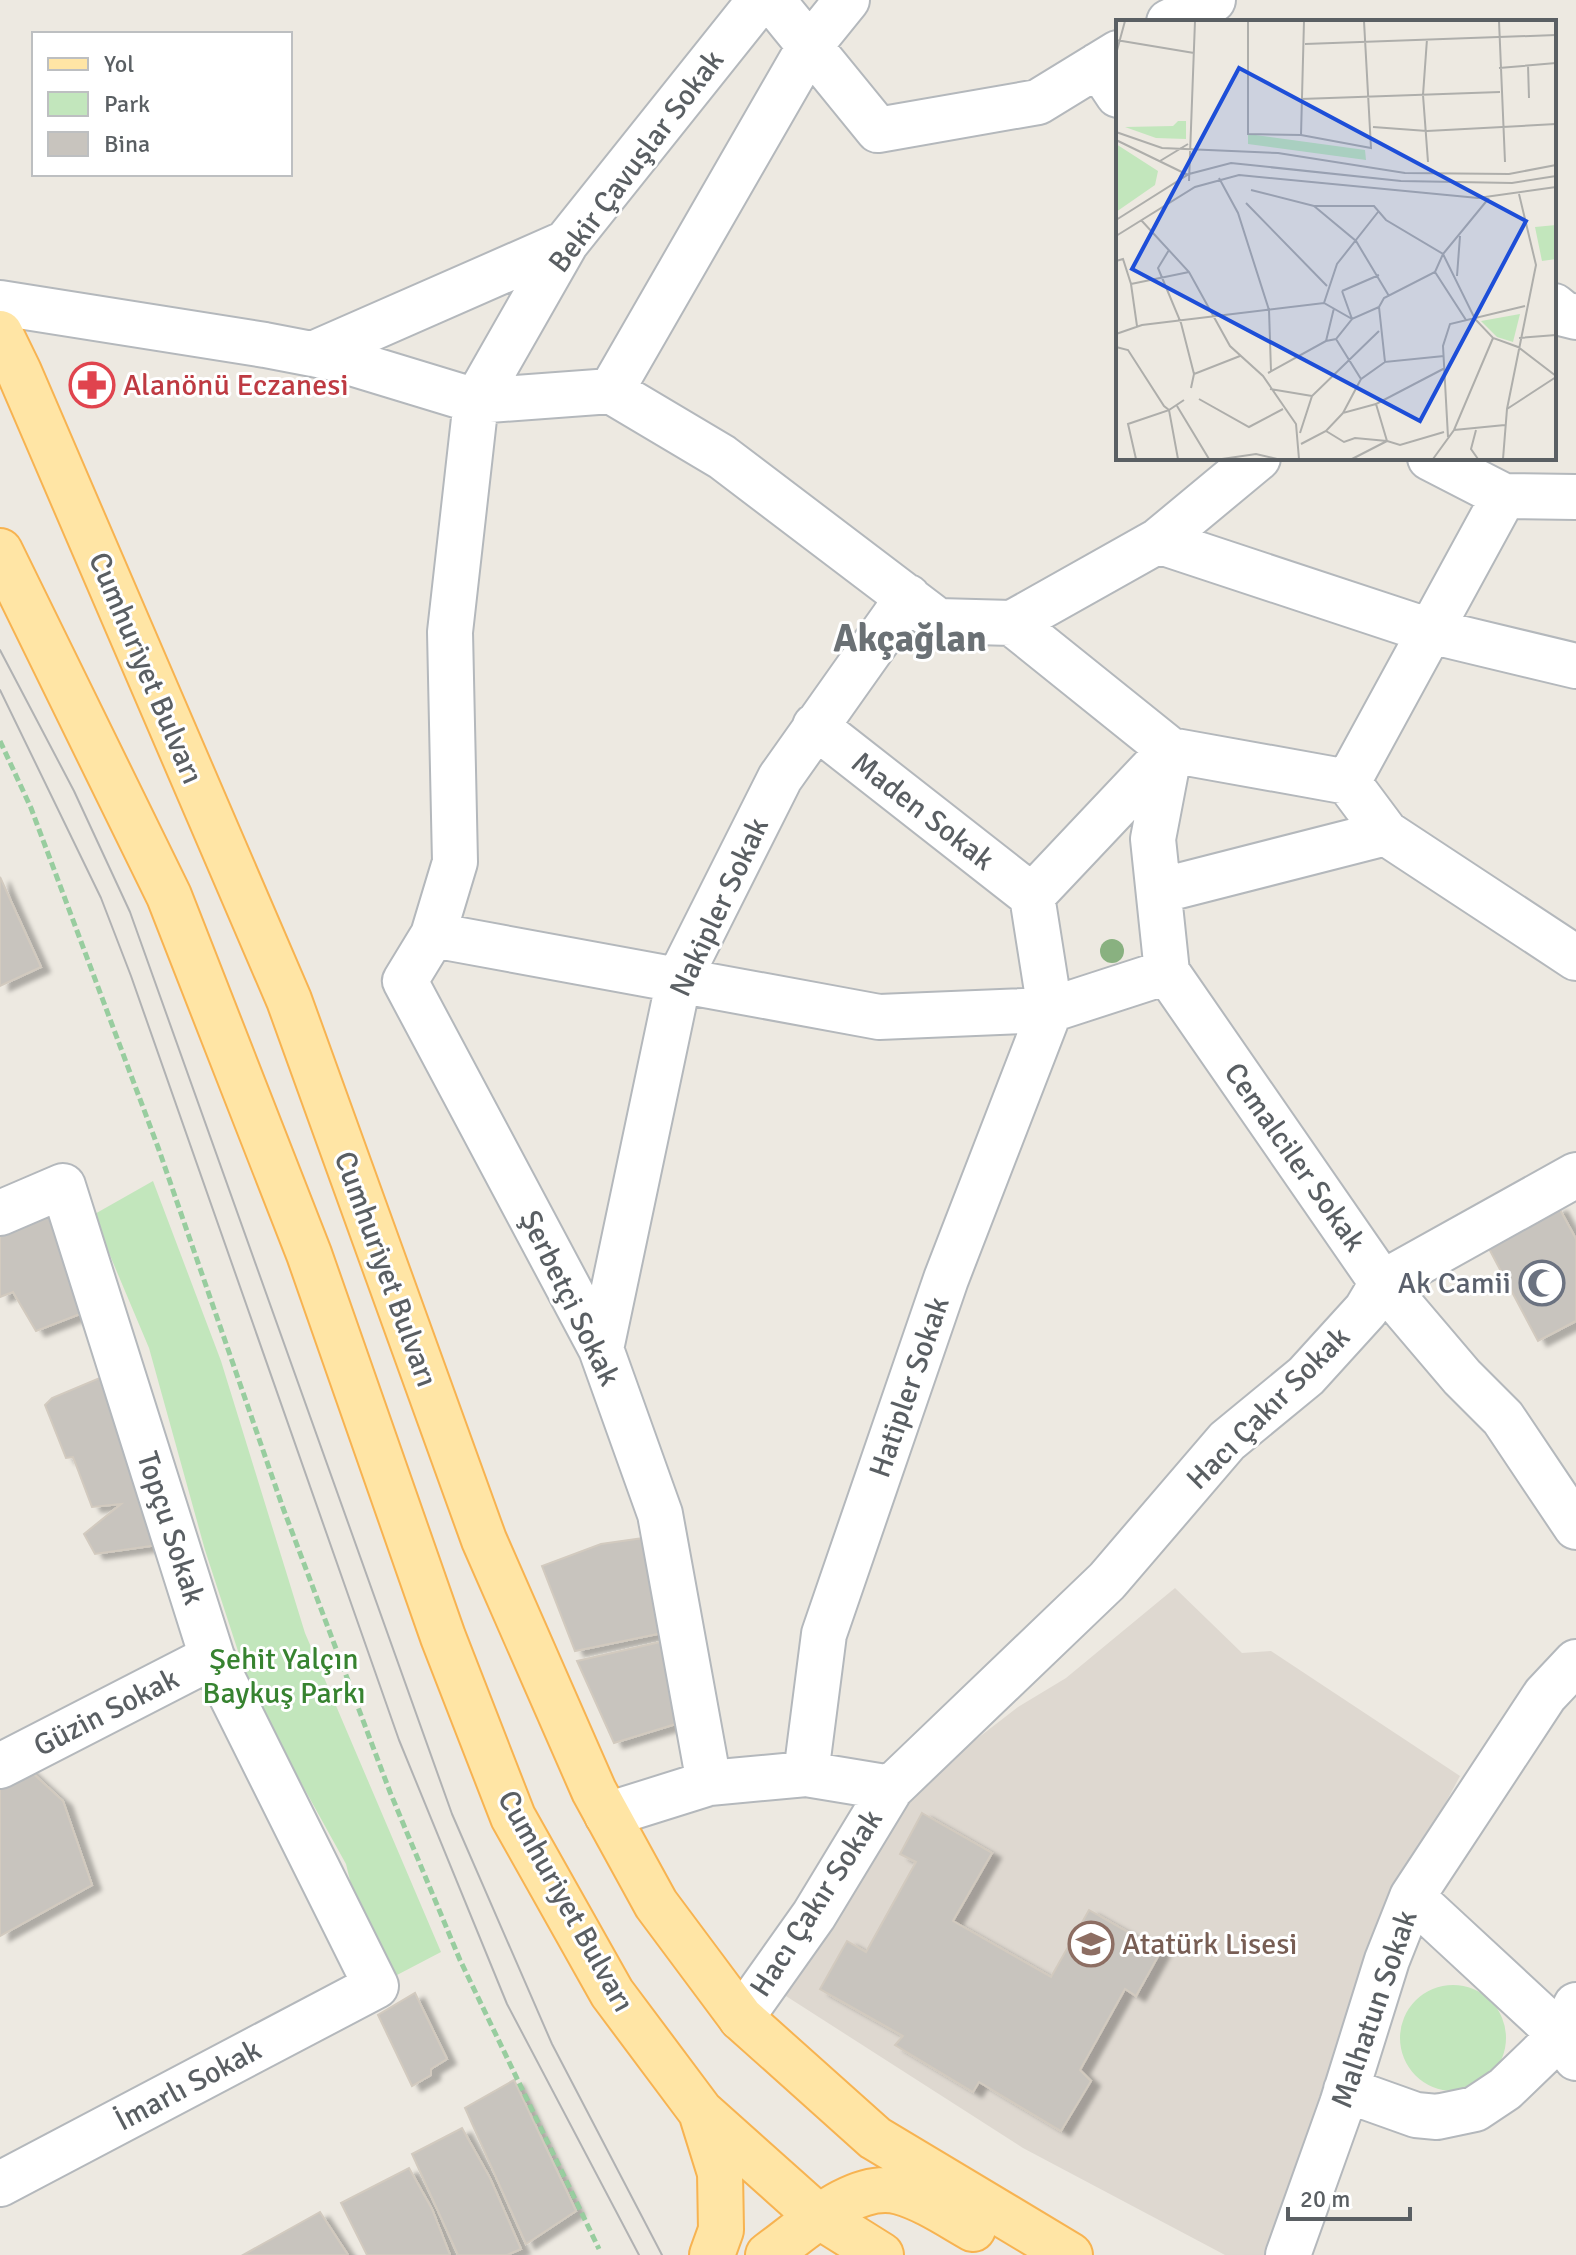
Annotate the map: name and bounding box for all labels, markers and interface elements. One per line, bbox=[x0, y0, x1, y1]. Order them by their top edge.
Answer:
inset map bbox=[1116, 20, 1556, 460]
legend bbox=[32, 32, 292, 176]
street label: Bekir Çavuşlar Sokak bbox=[541, 43, 732, 280]
text: Yol bbox=[104, 49, 134, 79]
text: Park bbox=[104, 89, 150, 119]
text: Bina bbox=[104, 129, 150, 159]
pharmacy icon: Alanönü Eczanesi bbox=[68, 361, 116, 409]
place label: Alanönü Eczanesi bbox=[123, 367, 349, 404]
street label: Cumhuriyet Bulvarı bbox=[80, 547, 211, 789]
district label: Akçağlan bbox=[833, 615, 987, 662]
street label: Maden Sokak bbox=[844, 744, 1001, 879]
street label: Nakipler Sokak bbox=[662, 812, 777, 1003]
street label: Cemalciler Sokak bbox=[1216, 1056, 1373, 1259]
street label: Cumhuriyet Bulvarı bbox=[326, 1146, 445, 1392]
street label: Şerbetçi Sokak bbox=[511, 1204, 628, 1392]
mosque icon: Ak Camii bbox=[1518, 1259, 1566, 1307]
place label: Ak Camii bbox=[1398, 1265, 1511, 1302]
street label: Hatipler Sokak bbox=[861, 1292, 958, 1482]
street label: Hacı Çakır Sokak bbox=[1179, 1319, 1358, 1498]
street label: Topçu Sokak bbox=[128, 1447, 213, 1609]
park label: Şehit Yalçın Baykuş Parkı bbox=[202, 1641, 366, 1712]
street label: Güzin Sokak bbox=[28, 1660, 185, 1765]
street label: Cumhuriyet Bulvarı bbox=[489, 1784, 642, 2019]
street label: Hacı Çakır Sokak bbox=[742, 1803, 891, 2004]
street label: Malhatun Sokak bbox=[1323, 1905, 1426, 2113]
school or university icon: Atatürk Lisesi bbox=[1067, 1920, 1115, 1968]
place label: Atatürk Lisesi bbox=[1122, 1926, 1298, 1963]
street label: İmarlı Sokak bbox=[109, 2032, 268, 2139]
scale bar bbox=[1288, 2171, 1410, 2221]
text: 20 m bbox=[1300, 2184, 1350, 2214]

